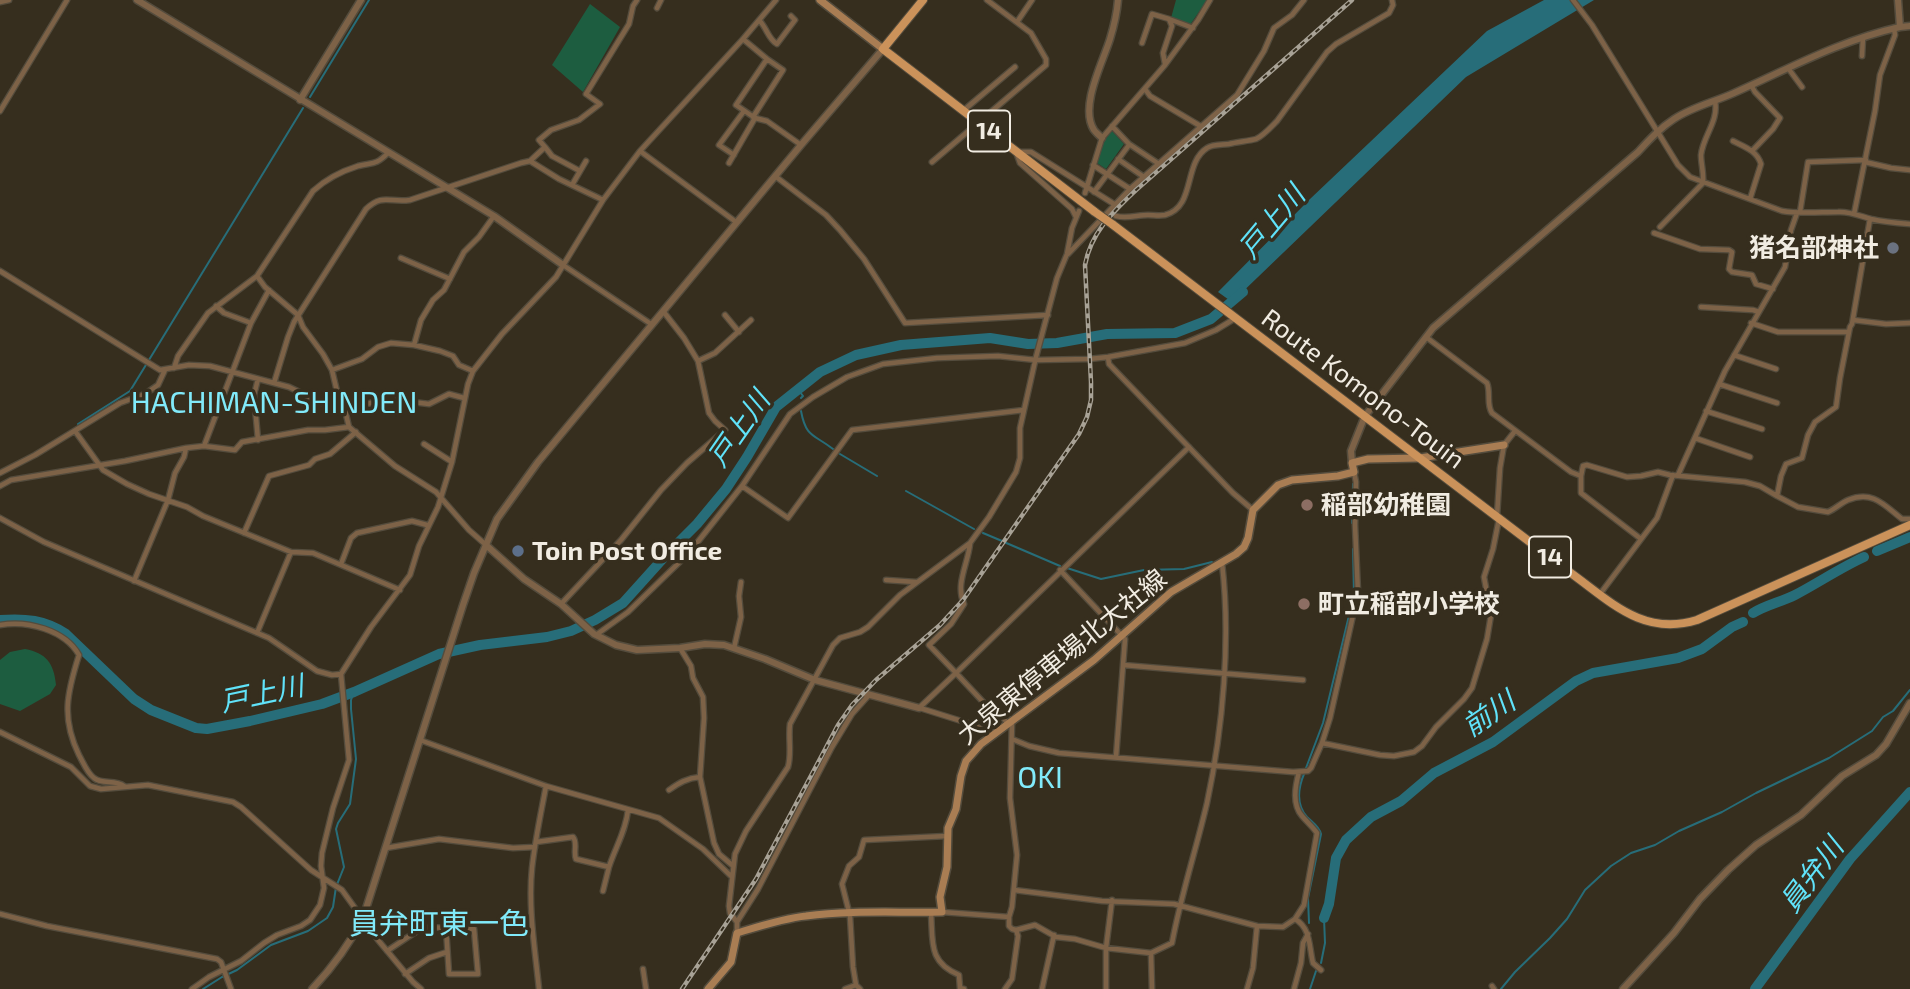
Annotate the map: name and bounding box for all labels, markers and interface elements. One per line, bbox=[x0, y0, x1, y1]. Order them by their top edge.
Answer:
road number: 14 bbox=[968, 110, 1010, 152]
water label: 戸上川 bbox=[1232, 179, 1312, 265]
place label: 猪名部神社 bbox=[1749, 232, 1879, 264]
marker: 猪名部神社 bbox=[1885, 240, 1901, 256]
street label: Route Komono-Touin bbox=[1255, 303, 1471, 475]
district label: HACHIMAN-SHINDEN bbox=[117, 385, 431, 421]
water label: 戸上川 bbox=[701, 385, 777, 473]
place label: 稲部幼稚園 bbox=[1321, 489, 1451, 521]
marker: 稲部幼稚園 bbox=[1299, 497, 1315, 513]
place label: Toin Post Office bbox=[532, 535, 722, 567]
road number: 14 bbox=[1529, 536, 1571, 578]
marker: Toin Post Office bbox=[510, 543, 526, 559]
street label: 大泉東停車場北大社線 bbox=[951, 563, 1173, 751]
place label: 町立稲部小学校 bbox=[1318, 588, 1500, 620]
marker: 町立稲部小学校 bbox=[1296, 596, 1312, 612]
water label: 戸上川 bbox=[217, 669, 307, 719]
water label: 前川 bbox=[1456, 684, 1522, 744]
district label: OKI bbox=[1015, 760, 1065, 796]
water label: 員弁川 bbox=[1773, 831, 1851, 919]
district label: 員弁町東一色 bbox=[349, 906, 529, 942]

